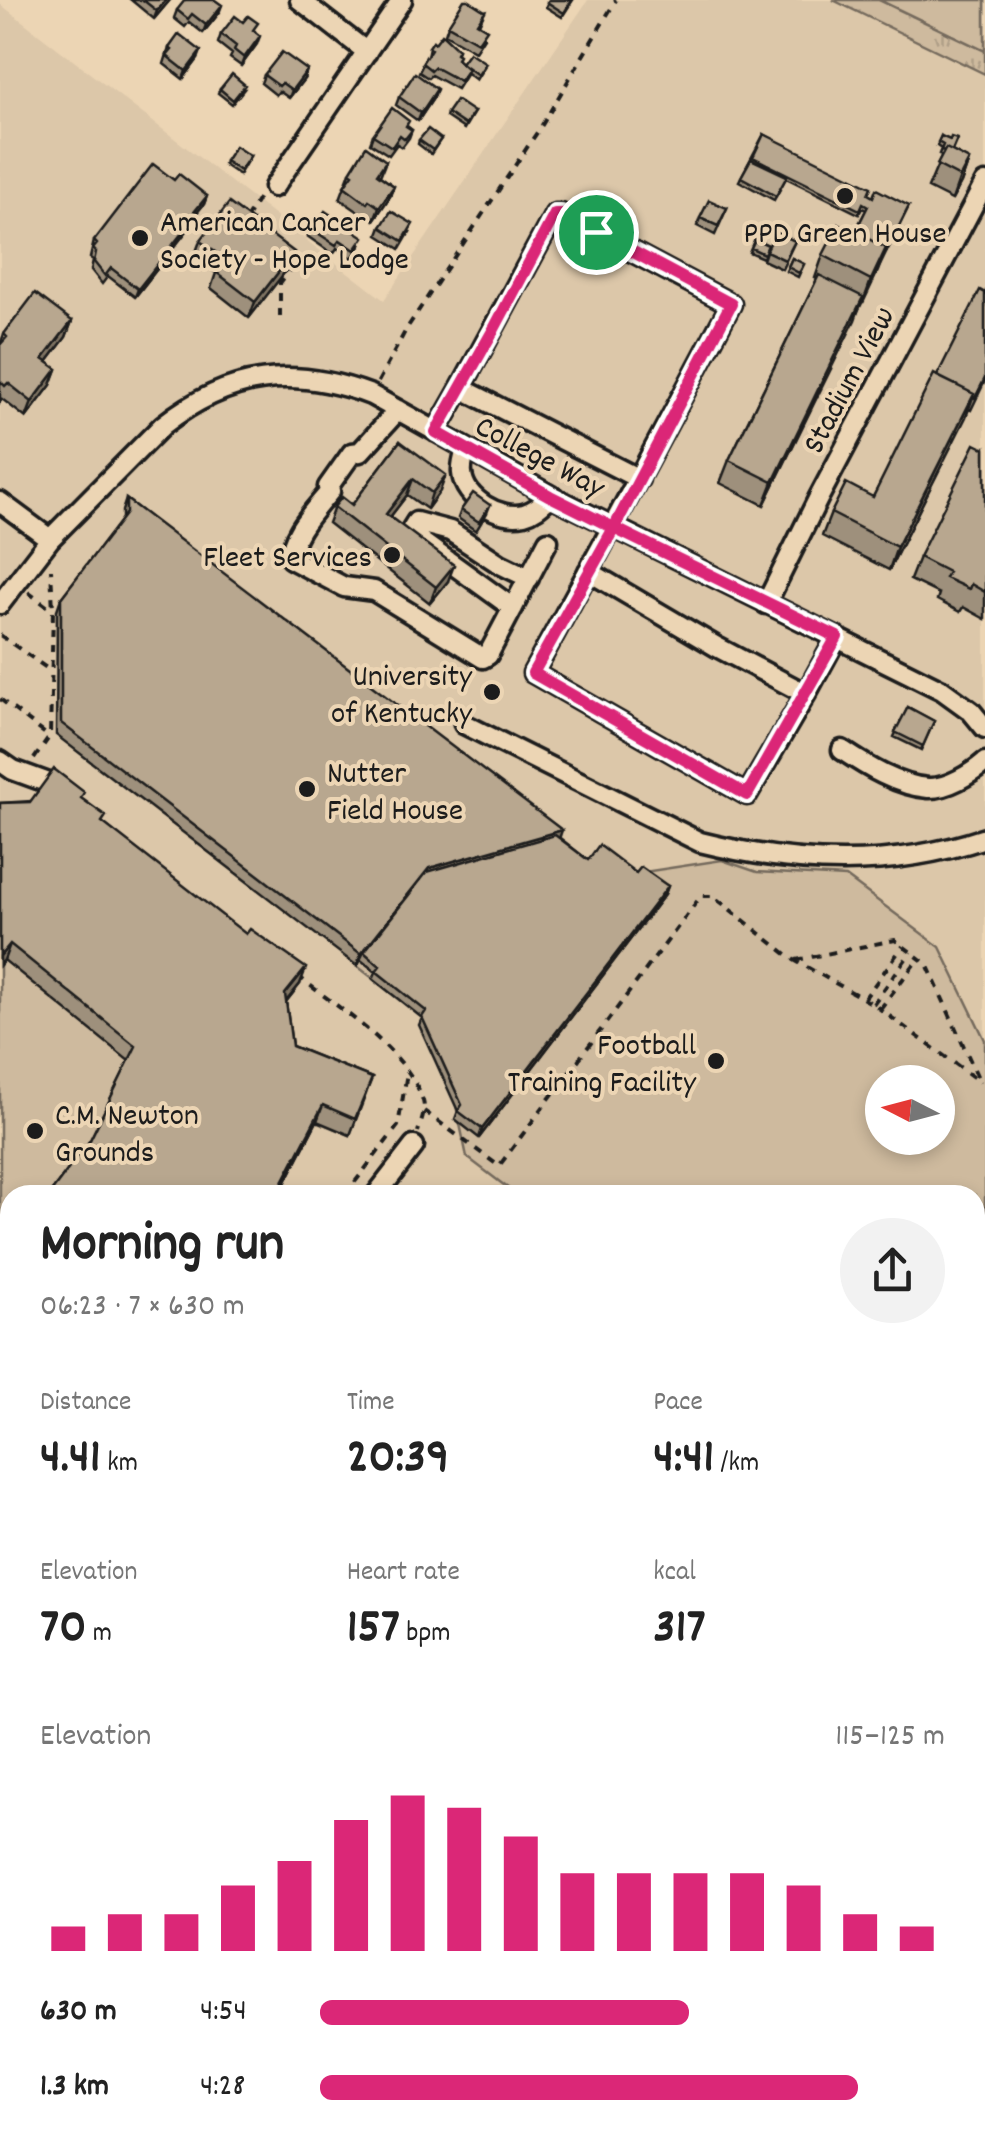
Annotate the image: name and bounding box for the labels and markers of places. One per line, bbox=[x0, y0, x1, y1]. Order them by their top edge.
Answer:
marker: PPD Green House bbox=[834, 185, 856, 207]
pin bbox=[554, 190, 639, 275]
place label: American Cancer Society - Hope Lodge bbox=[160, 202, 409, 285]
place label: PPD Green House bbox=[743, 213, 947, 259]
marker: American Cancer Society - Hope Lodge bbox=[129, 227, 151, 249]
place label: Fleet Services bbox=[203, 537, 372, 583]
marker: Fleet Services bbox=[381, 544, 403, 566]
place label: University of Kentucky bbox=[331, 656, 473, 739]
marker: University of Kentucky bbox=[481, 681, 503, 703]
place label: Nutter Field House bbox=[327, 753, 463, 836]
marker: Nutter Field House bbox=[296, 778, 318, 800]
place label: Football Training Facility bbox=[507, 1025, 697, 1108]
marker: Football Training Facility bbox=[705, 1050, 727, 1072]
place label: C.M. Newton Grounds bbox=[55, 1095, 199, 1178]
marker: C.M. Newton Grounds bbox=[24, 1120, 46, 1142]

